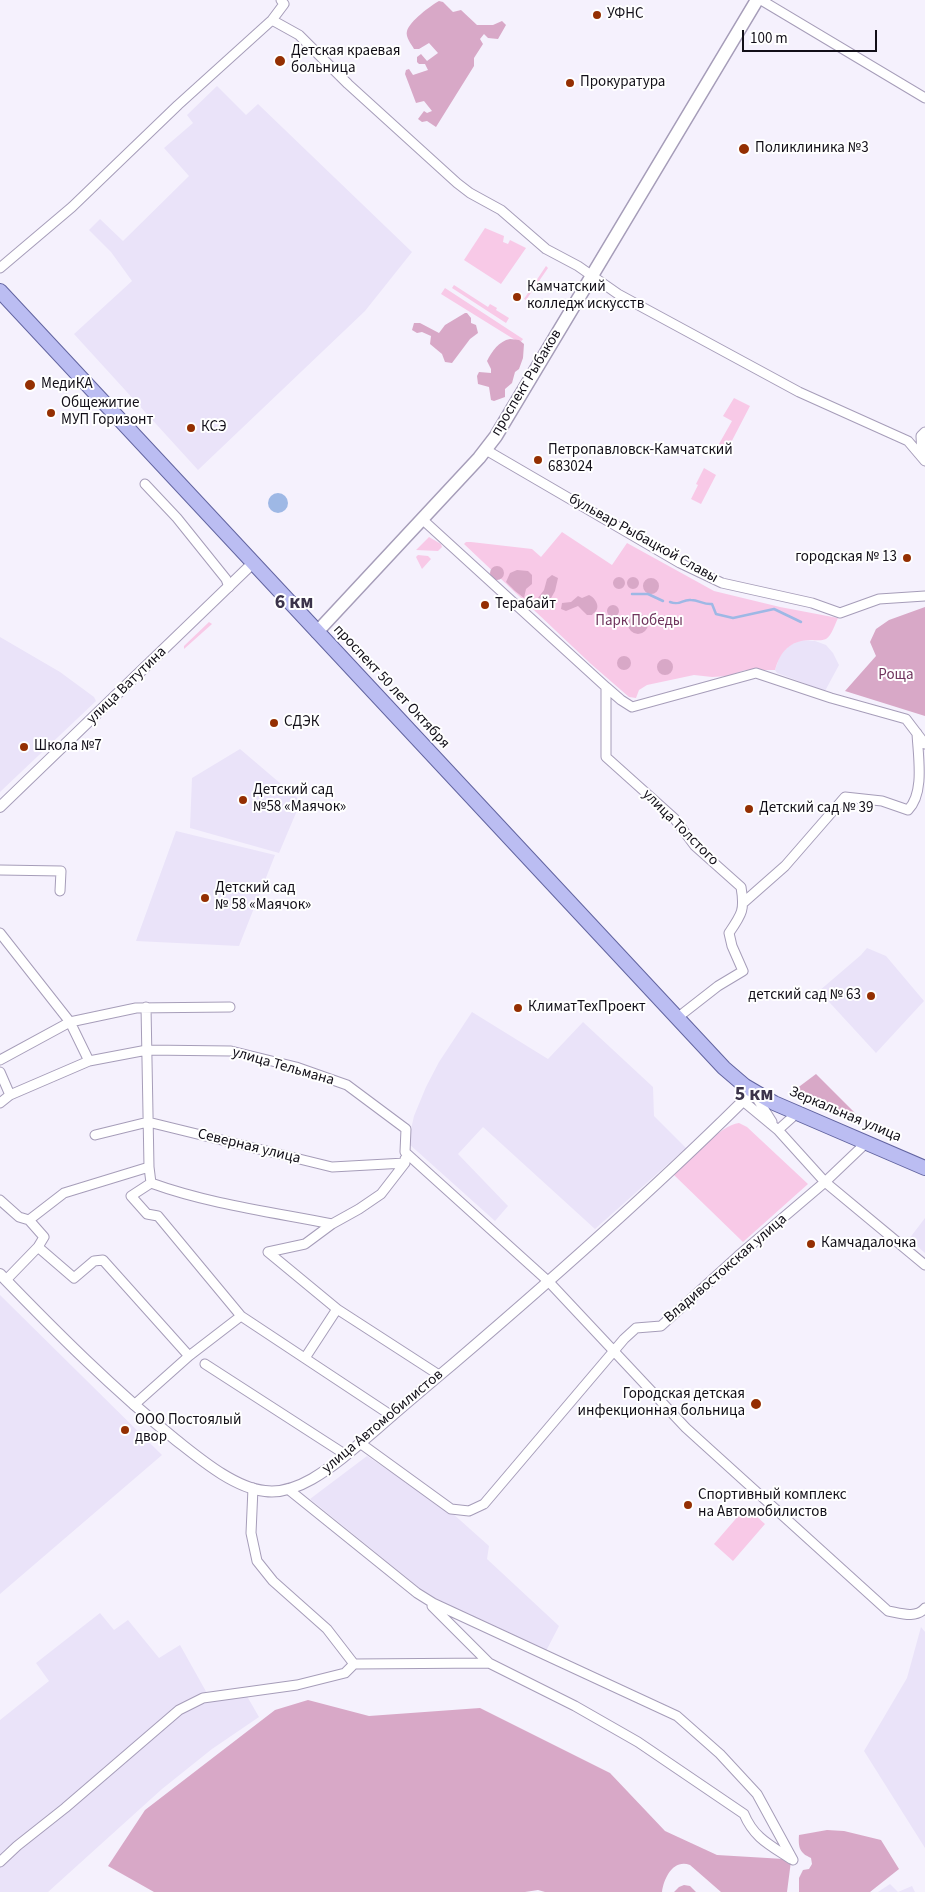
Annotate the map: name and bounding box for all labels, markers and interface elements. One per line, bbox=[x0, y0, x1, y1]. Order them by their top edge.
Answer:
place label: УФНС bbox=[607, 6, 644, 24]
marker: УФНС bbox=[591, 9, 603, 21]
scale bar bbox=[745, 20, 880, 52]
text: 100 m bbox=[750, 28, 788, 49]
place label: Детская краевая больница bbox=[291, 43, 401, 78]
marker: Детская краевая больница bbox=[273, 54, 287, 68]
place label: Прокуратура bbox=[580, 74, 665, 92]
marker: Прокуратура bbox=[564, 77, 576, 89]
place label: Поликлиника №3 bbox=[755, 140, 869, 158]
marker: Поликлиника №3 bbox=[737, 142, 751, 156]
place label: Камчатский колледж искусств bbox=[527, 279, 644, 314]
marker: Камчатский колледж искусств bbox=[511, 291, 523, 303]
street label: проспект Рыбаков bbox=[488, 326, 566, 440]
place label: МедиКА bbox=[41, 376, 93, 394]
marker: МедиКА bbox=[23, 378, 37, 392]
place label: Общежитие МУП Горизонт bbox=[61, 395, 153, 430]
marker: Общежитие МУП Горизонт bbox=[45, 407, 57, 419]
place label: КСЭ bbox=[201, 419, 227, 437]
marker: КСЭ bbox=[185, 422, 197, 434]
place label: Петропавловск-Камчатский 683024 bbox=[548, 442, 733, 477]
marker: Петропавловск-Камчатский 683024 bbox=[532, 454, 544, 466]
street label: бульвар Рыбацкой Славы bbox=[565, 490, 721, 588]
place label: городская № 13 bbox=[795, 549, 897, 567]
marker: городская № 13 bbox=[901, 552, 913, 564]
district label: 6 км bbox=[275, 592, 313, 616]
place label: Терабайт bbox=[495, 596, 556, 614]
marker: Терабайт bbox=[479, 599, 491, 611]
park label: Парк Победы bbox=[595, 613, 683, 631]
street label: проспект 50 лет Октября bbox=[329, 621, 453, 753]
street label: улица Ватутина bbox=[83, 643, 171, 729]
park label: Роща bbox=[878, 667, 914, 685]
place label: СДЭК bbox=[284, 714, 319, 732]
marker: СДЭК bbox=[268, 717, 280, 729]
place label: Школа №7 bbox=[34, 738, 102, 756]
marker: Школа №7 bbox=[18, 741, 30, 753]
place label: Детский сад №58 «Маячок» bbox=[253, 782, 346, 817]
street label: улица Толстого bbox=[638, 786, 722, 870]
marker: Детский сад №58 «Маячок» bbox=[237, 794, 249, 806]
place label: Детский сад № 39 bbox=[759, 800, 873, 818]
marker: Детский сад № 39 bbox=[743, 803, 755, 815]
place label: Детский сад № 58 «Маячок» bbox=[215, 880, 311, 915]
marker: Детский сад № 58 «Маячок» bbox=[199, 892, 211, 904]
place label: детский сад № 63 bbox=[748, 987, 861, 1005]
marker: детский сад № 63 bbox=[865, 990, 877, 1002]
place label: КлиматТехПроект bbox=[528, 999, 646, 1017]
marker: КлиматТехПроект bbox=[512, 1002, 524, 1014]
street label: улица Тельмана bbox=[230, 1044, 336, 1090]
street label: Зеркальная улица bbox=[786, 1083, 904, 1147]
district label: 5 км bbox=[735, 1084, 773, 1108]
street label: Северная улица bbox=[196, 1126, 302, 1168]
street label: Владивостокская улица bbox=[661, 1211, 791, 1327]
place label: Камчадалочка bbox=[821, 1235, 916, 1253]
marker: Камчадалочка bbox=[805, 1238, 817, 1250]
street label: улица Автомобилистов bbox=[319, 1366, 447, 1478]
place label: Городская детская инфекционная больница bbox=[578, 1386, 745, 1421]
marker: Городская детская инфекционная больница bbox=[749, 1397, 763, 1411]
place label: ООО Постоялый двор bbox=[135, 1412, 241, 1447]
marker: ООО Постоялый двор bbox=[119, 1424, 131, 1436]
place label: Спортивный комплекс на Автомобилистов bbox=[698, 1487, 847, 1522]
marker: Спортивный комплекс на Автомобилистов bbox=[682, 1499, 694, 1511]

